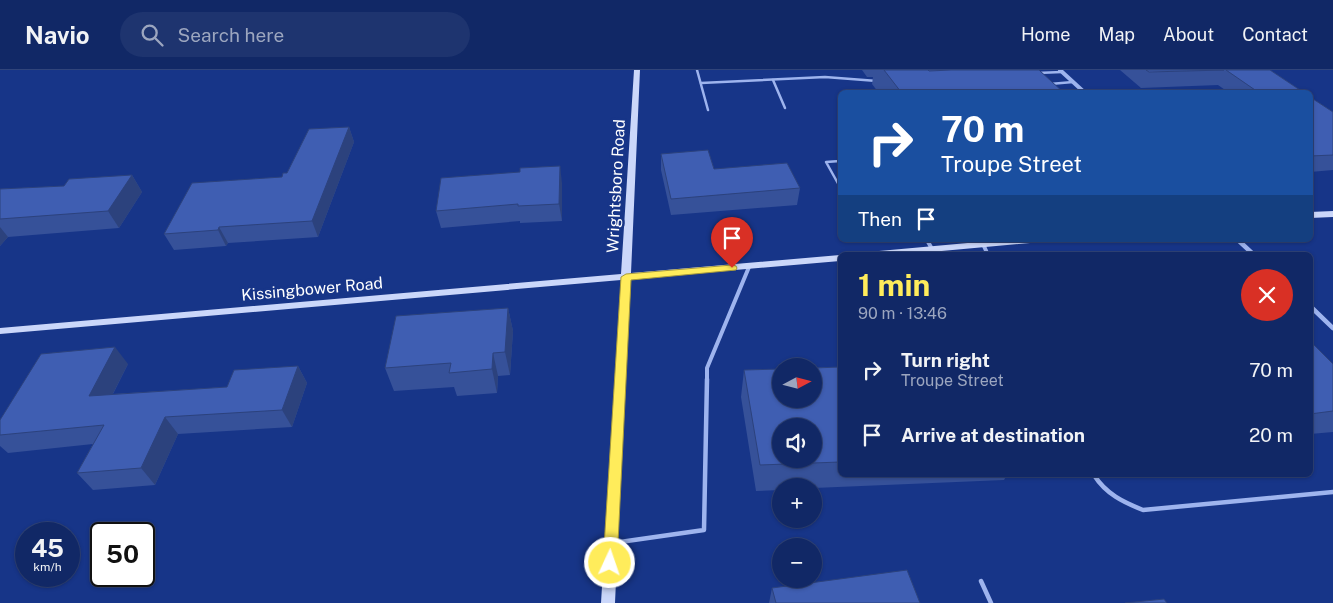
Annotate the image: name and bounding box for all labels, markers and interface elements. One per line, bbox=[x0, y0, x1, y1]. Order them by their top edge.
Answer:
search box bbox=[120, 12, 470, 57]
text: Navio bbox=[25, 21, 90, 49]
icon: search bbox=[138, 21, 166, 49]
text: Search here bbox=[178, 24, 284, 46]
text: Home bbox=[1021, 24, 1071, 45]
text: Map bbox=[1099, 24, 1135, 45]
text: About bbox=[1163, 24, 1214, 45]
text: Contact bbox=[1242, 24, 1308, 45]
text: 70 m bbox=[941, 109, 1024, 150]
icon: right bbox=[858, 110, 923, 175]
street label: Wrightsboro Road bbox=[603, 119, 629, 253]
text: Troupe Street bbox=[941, 151, 1082, 177]
icon: arrive bbox=[912, 205, 940, 233]
text: Then bbox=[858, 208, 902, 230]
pin bbox=[711, 217, 753, 268]
icon: arrive bbox=[718, 224, 746, 252]
text: 1 min bbox=[858, 267, 930, 303]
button: close bbox=[1241, 269, 1293, 321]
street label: Kissingbower Road bbox=[240, 273, 384, 305]
text: 90 m · 13:46 bbox=[858, 304, 947, 323]
text: Turn right bbox=[901, 349, 990, 371]
icon: right bbox=[858, 356, 886, 384]
north arrow bbox=[772, 358, 822, 408]
map controls bbox=[772, 358, 822, 588]
text: 70 m bbox=[1249, 359, 1293, 381]
text: Troupe Street bbox=[901, 371, 1004, 390]
button: sound bbox=[772, 418, 822, 468]
icon: arrive bbox=[858, 421, 886, 449]
text: Arrive at destination bbox=[901, 424, 1085, 446]
text: 20 m bbox=[1249, 424, 1293, 446]
button: + bbox=[772, 478, 822, 528]
speed limit sign: 50 bbox=[90, 522, 155, 587]
text: 45 bbox=[31, 533, 64, 563]
position arrow bbox=[583, 536, 635, 588]
button: − bbox=[772, 538, 822, 588]
text: km/h bbox=[33, 560, 62, 574]

